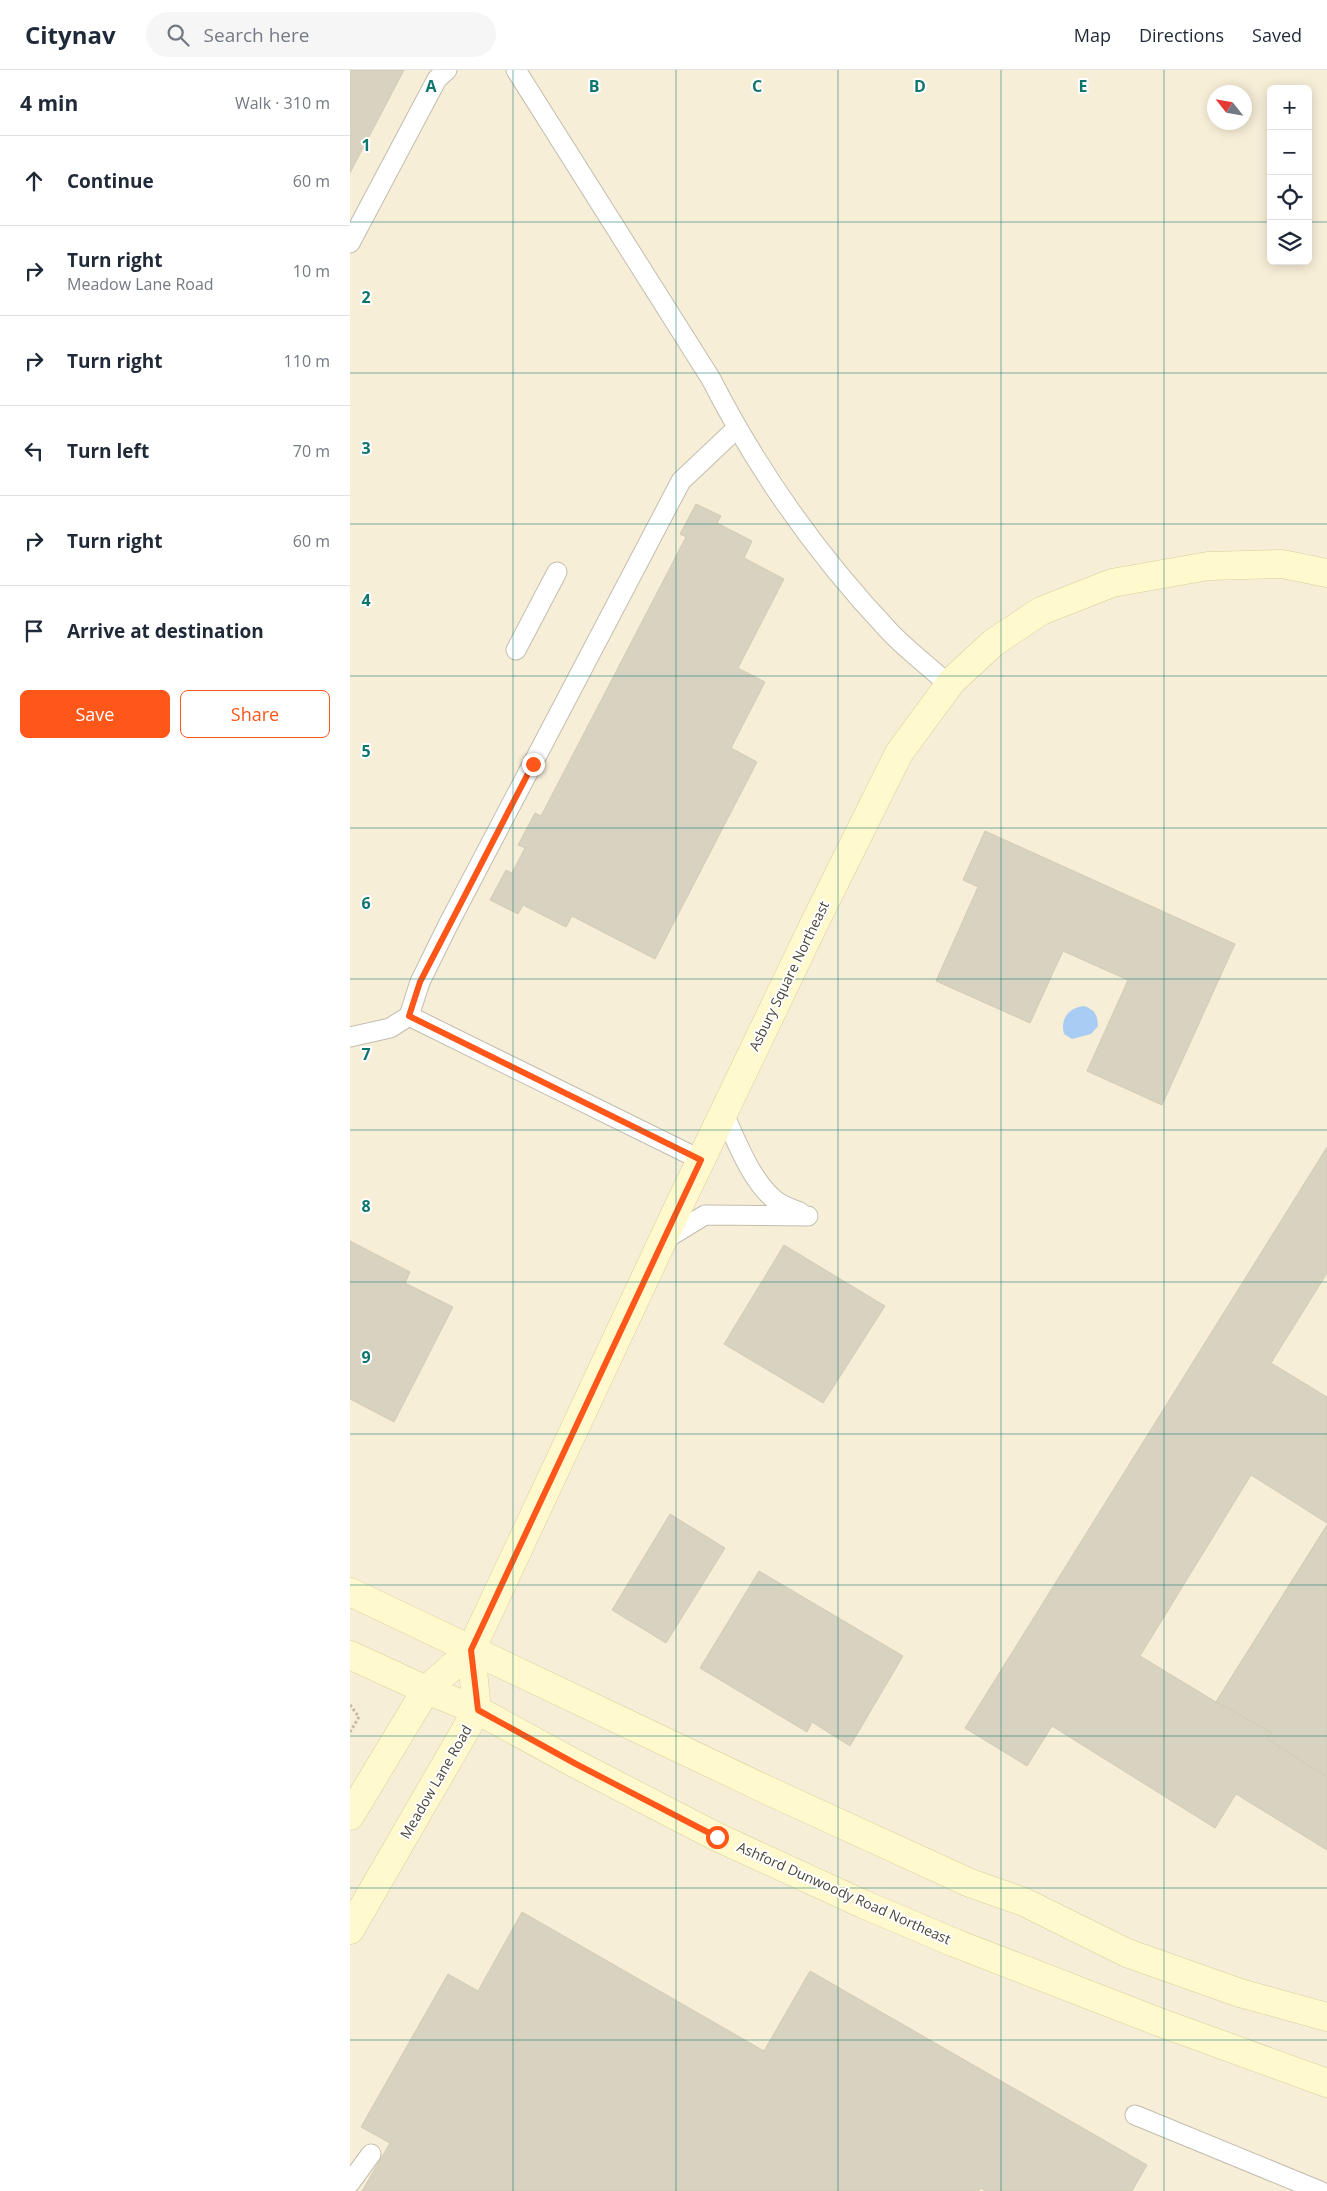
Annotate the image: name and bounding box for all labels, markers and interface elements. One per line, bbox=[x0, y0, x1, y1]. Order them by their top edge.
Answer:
search box bbox=[146, 12, 496, 57]
text: Citynav bbox=[25, 18, 116, 51]
icon: search bbox=[164, 21, 192, 49]
text: Search here bbox=[204, 22, 309, 48]
text: Map bbox=[1074, 23, 1111, 47]
text: Directions bbox=[1139, 23, 1224, 47]
text: Saved bbox=[1252, 23, 1302, 47]
text: A bbox=[425, 75, 437, 97]
text: B bbox=[589, 75, 599, 97]
text: C bbox=[752, 75, 762, 97]
text: D bbox=[914, 75, 926, 97]
text: E bbox=[1079, 75, 1088, 97]
north arrow bbox=[1207, 85, 1252, 130]
map controls bbox=[1267, 85, 1312, 265]
button: + bbox=[1267, 85, 1312, 130]
text: 4 min bbox=[20, 89, 78, 117]
text: Walk · 310 m bbox=[235, 92, 330, 114]
button: − bbox=[1267, 130, 1312, 175]
text: 1 bbox=[361, 134, 371, 156]
icon: ahead bbox=[20, 167, 48, 195]
text: Continue bbox=[67, 168, 154, 194]
text: 60 m bbox=[293, 170, 330, 192]
button: locate bbox=[1267, 175, 1312, 220]
button: layers bbox=[1267, 220, 1312, 265]
text: Turn right bbox=[67, 247, 162, 273]
icon: right bbox=[20, 257, 48, 285]
text: 10 m bbox=[293, 260, 330, 282]
text: Meadow Lane Road bbox=[67, 273, 214, 295]
text: 2 bbox=[361, 286, 371, 308]
icon: right bbox=[20, 347, 48, 375]
text: Turn right bbox=[67, 348, 162, 374]
text: 110 m bbox=[284, 350, 330, 372]
icon: left bbox=[20, 437, 48, 465]
text: 3 bbox=[361, 437, 371, 459]
text: Turn left bbox=[67, 438, 149, 464]
text: 70 m bbox=[293, 440, 330, 462]
icon: right bbox=[20, 527, 48, 555]
text: Turn right bbox=[67, 528, 162, 554]
text: 60 m bbox=[293, 530, 330, 552]
text: 4 bbox=[361, 589, 371, 611]
icon: arrive bbox=[20, 617, 48, 645]
text: Arrive at destination bbox=[67, 618, 264, 644]
button: Save bbox=[20, 690, 170, 738]
button: Share bbox=[180, 690, 330, 738]
text: 5 bbox=[361, 740, 371, 762]
route end bbox=[522, 753, 545, 776]
text: 6 bbox=[361, 892, 371, 914]
street label: Asbury Square Northeast bbox=[744, 898, 833, 1054]
text: 7 bbox=[361, 1043, 371, 1065]
text: 8 bbox=[361, 1195, 371, 1217]
text: 9 bbox=[361, 1346, 371, 1368]
street label: Meadow Lane Road bbox=[395, 1721, 476, 1842]
route start bbox=[706, 1826, 729, 1849]
street label: Ashford Dunwoody Road Northeast bbox=[734, 1837, 954, 1948]

